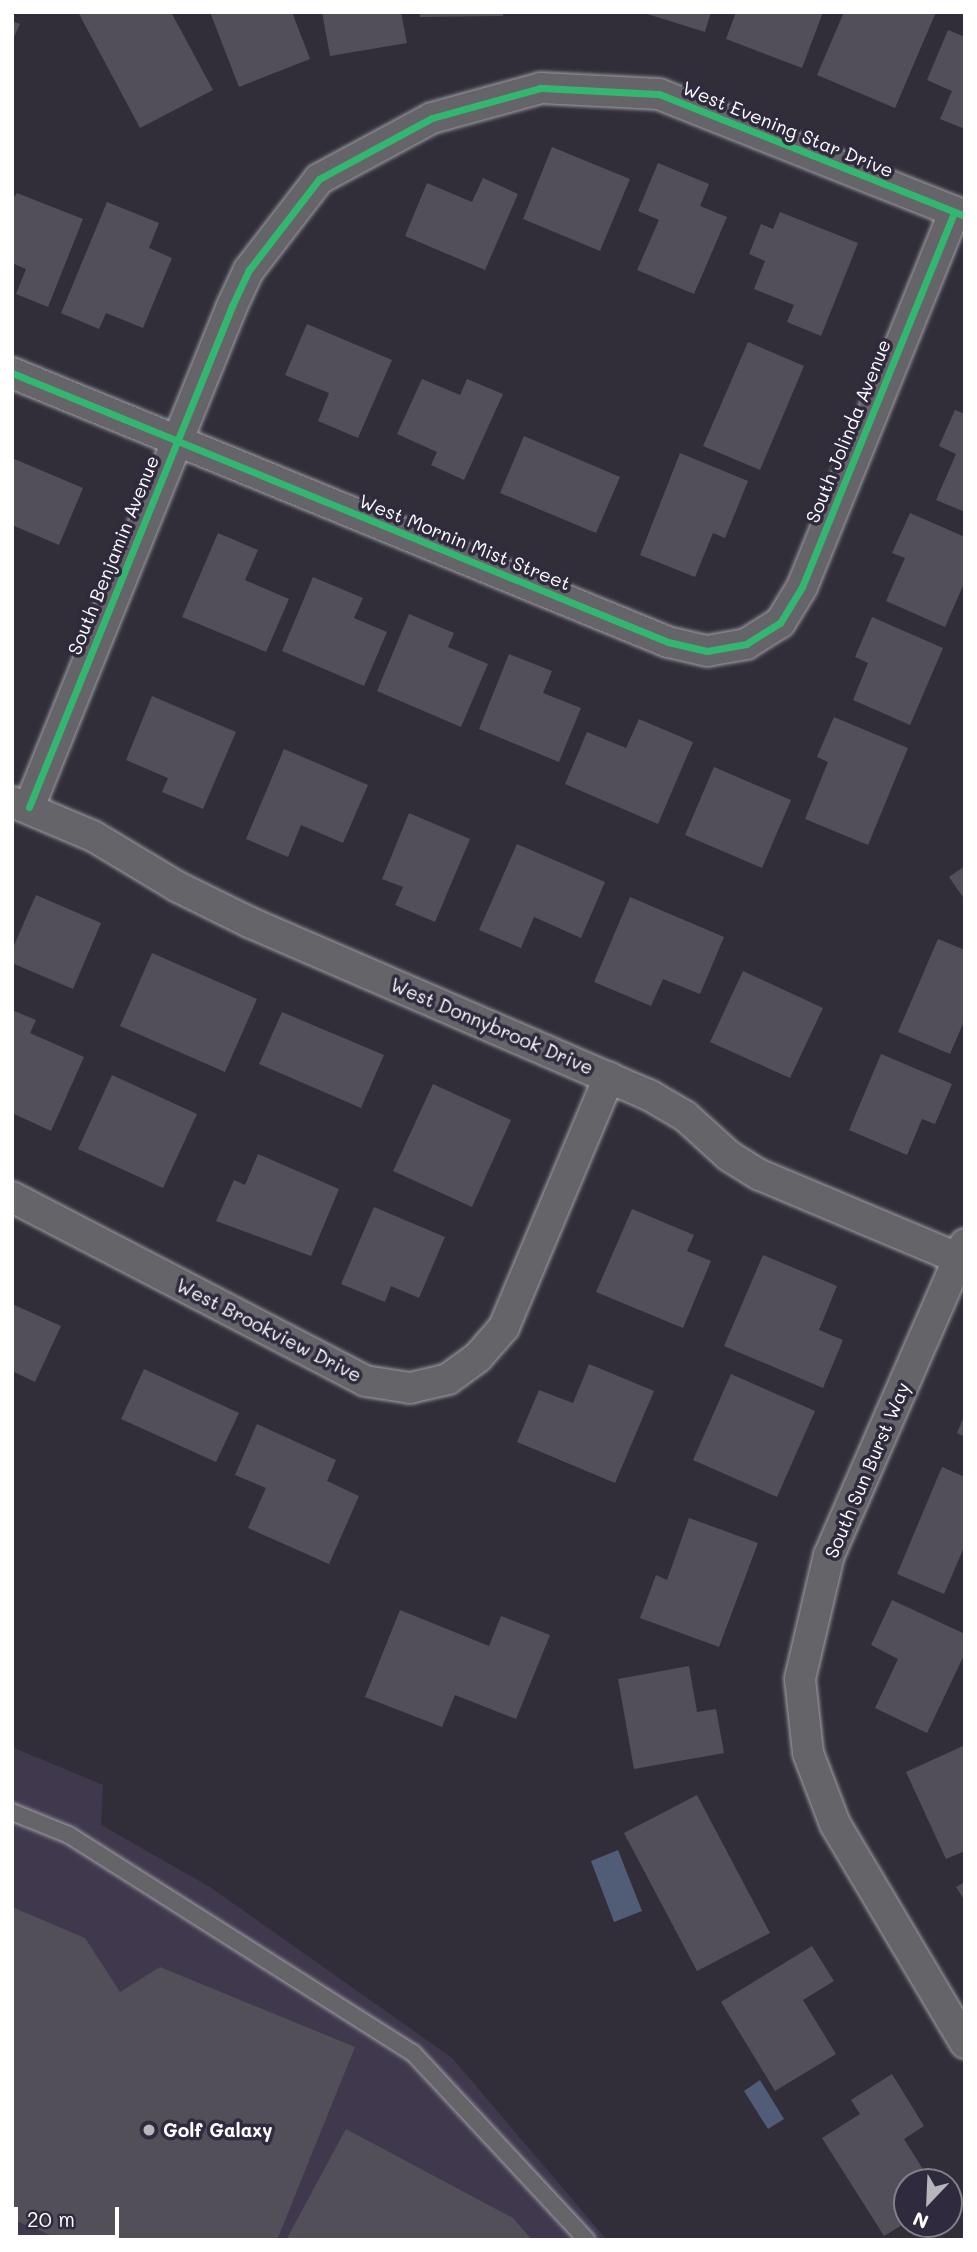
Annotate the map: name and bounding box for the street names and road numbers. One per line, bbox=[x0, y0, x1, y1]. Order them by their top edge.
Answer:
street label: West Evening Star Drive bbox=[679, 76, 897, 182]
street label: South Jolinda Avenue bbox=[801, 336, 895, 526]
street label: South Benjamin Avenue bbox=[63, 452, 163, 658]
street label: West Mornin Mist Street bbox=[356, 489, 574, 595]
street label: West Donnybrook Drive bbox=[387, 973, 597, 1079]
street label: West Brookview Drive bbox=[173, 1273, 365, 1387]
street label: South Sun Burst Way bbox=[820, 1379, 914, 1561]

